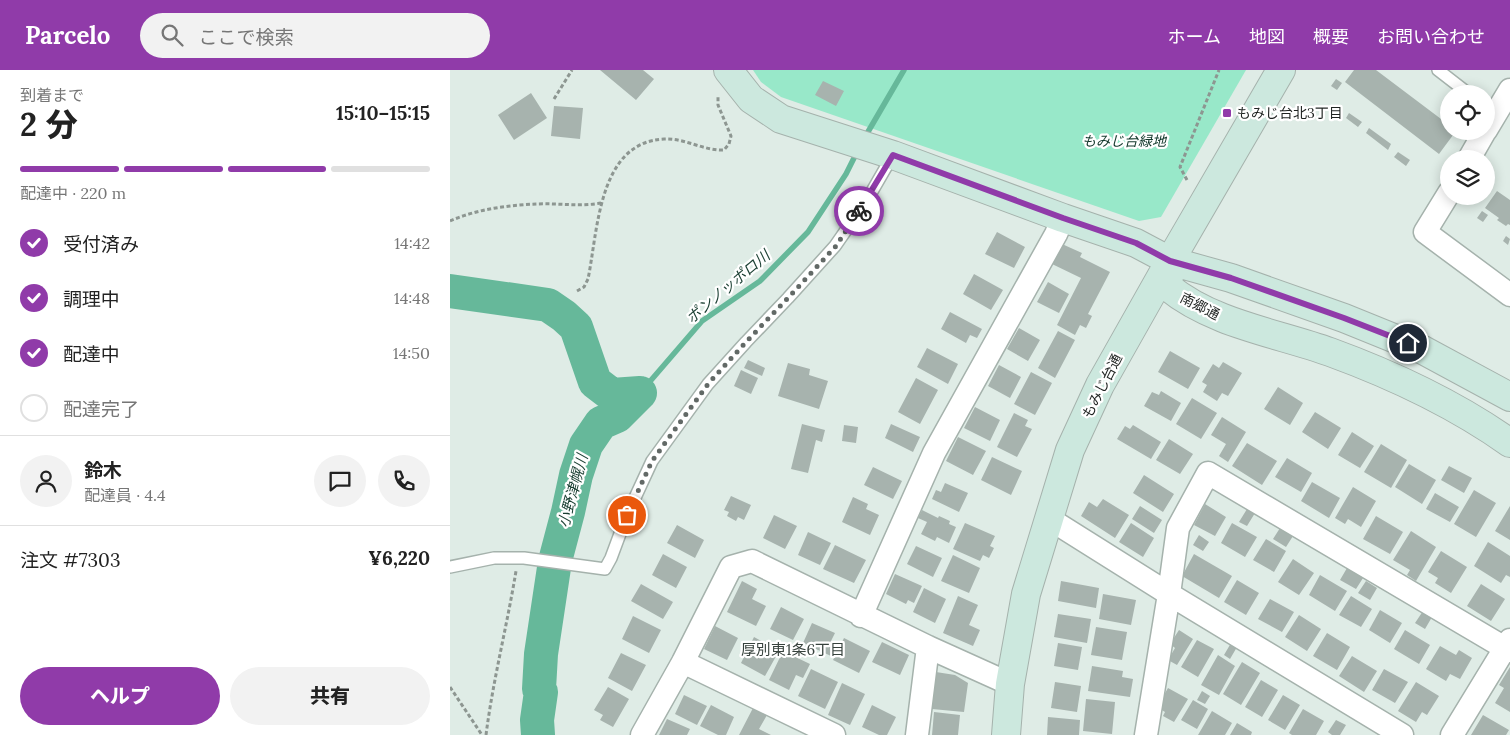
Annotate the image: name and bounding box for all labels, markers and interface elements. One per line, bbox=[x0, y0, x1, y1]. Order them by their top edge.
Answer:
search box bbox=[140, 13, 490, 58]
text: Parcelo bbox=[25, 20, 110, 51]
icon: search bbox=[158, 21, 186, 49]
text: ここで検索 bbox=[198, 25, 293, 49]
text: ホーム bbox=[1168, 25, 1221, 48]
text: 地図 bbox=[1249, 25, 1285, 48]
text: 概要 bbox=[1313, 25, 1349, 48]
text: お問い合わせ bbox=[1377, 25, 1485, 48]
text: 到着まで bbox=[20, 85, 84, 105]
map controls bbox=[1440, 85, 1495, 205]
button: locate bbox=[1440, 85, 1495, 140]
text: 15:10–15:15 bbox=[336, 101, 430, 125]
text: 2 分 bbox=[20, 104, 77, 145]
place label: もみじ台北3丁目 bbox=[1237, 104, 1343, 122]
marker: もみじ台北3丁目 bbox=[1221, 107, 1233, 119]
park label: もみじ台緑地 bbox=[1082, 132, 1168, 150]
button: layers bbox=[1440, 150, 1495, 205]
text: 配達中 · 220 m bbox=[20, 183, 126, 203]
courier bbox=[834, 186, 884, 236]
icon: bike bbox=[845, 197, 873, 225]
icon: check bbox=[20, 229, 48, 257]
text: 受付済み bbox=[63, 232, 139, 256]
text: 14:42 bbox=[394, 233, 430, 253]
water label: ポンノッポロ川 bbox=[682, 245, 775, 327]
icon: check bbox=[20, 284, 48, 312]
text: 調理中 bbox=[63, 287, 120, 311]
text: 14:48 bbox=[394, 288, 430, 308]
street label: 南郷通 bbox=[1177, 288, 1223, 324]
pin bbox=[1387, 322, 1429, 364]
icon: home bbox=[1394, 329, 1422, 357]
icon: check bbox=[20, 339, 48, 367]
text: 配達中 bbox=[63, 342, 120, 366]
text: 14:50 bbox=[393, 343, 430, 363]
street label: もみじ台通 bbox=[1078, 351, 1126, 421]
text: 配達完了 bbox=[63, 397, 139, 421]
water label: 小野津幌川 bbox=[554, 450, 592, 530]
button: person bbox=[20, 455, 72, 507]
button: chat bbox=[314, 455, 366, 507]
button: phone bbox=[378, 455, 430, 507]
text: 鈴木 bbox=[84, 458, 122, 482]
text: 配達員 · 4.4 bbox=[84, 485, 166, 505]
pin bbox=[606, 494, 648, 536]
icon: bag bbox=[613, 501, 641, 529]
text: ¥6,220 bbox=[368, 546, 430, 570]
text: 注文 #7303 bbox=[20, 548, 121, 572]
district label: 厚別東1条6丁目 bbox=[741, 640, 845, 659]
button: ヘルプ bbox=[20, 667, 220, 725]
button: 共有 bbox=[230, 667, 430, 725]

